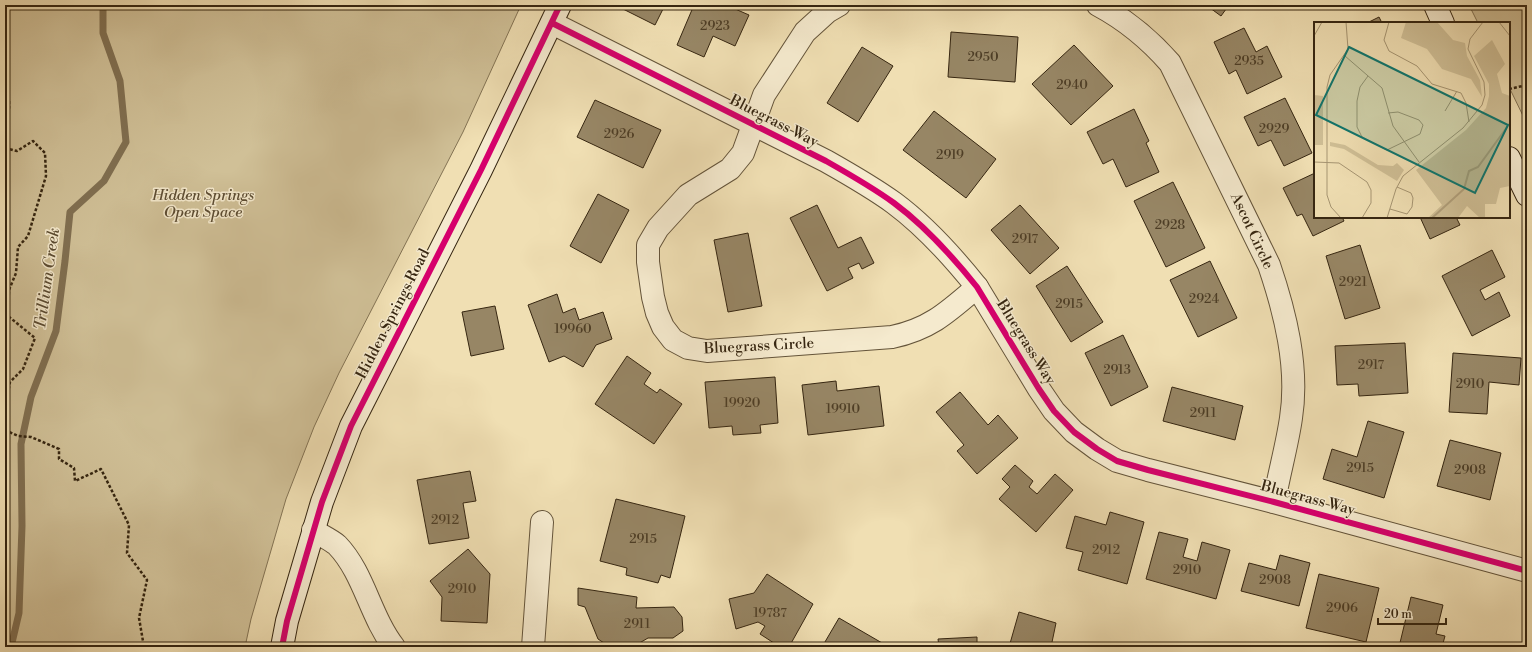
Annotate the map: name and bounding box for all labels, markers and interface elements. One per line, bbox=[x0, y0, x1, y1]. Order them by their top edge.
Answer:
house number: 2923 bbox=[700, 18, 730, 34]
inset map bbox=[1314, 22, 1510, 218]
house number: 2950 bbox=[967, 49, 999, 65]
house number: 2935 bbox=[1234, 53, 1264, 69]
house number: 2940 bbox=[1056, 77, 1088, 93]
street label: Bluegrass Way bbox=[726, 90, 822, 152]
house number: 2929 bbox=[1259, 121, 1289, 137]
house number: 2926 bbox=[604, 126, 634, 142]
house number: 2919 bbox=[936, 147, 964, 163]
park label: Hidden Springs Open Space bbox=[151, 186, 254, 222]
street label: Ascot Circle bbox=[1226, 189, 1278, 272]
house number: 2928 bbox=[1155, 217, 1185, 233]
water label: Trillium Creek bbox=[30, 227, 64, 331]
house number: 2917 bbox=[1012, 231, 1039, 247]
street label: Hidden Springs Road bbox=[352, 245, 434, 382]
house number: 2921 bbox=[1339, 274, 1368, 290]
house number: 2924 bbox=[1189, 291, 1220, 307]
street label: Bluegrass Way bbox=[992, 295, 1060, 389]
house number: 2915 bbox=[1055, 296, 1083, 312]
house number: 19960 bbox=[554, 321, 592, 337]
street label: Bluegrass Circle bbox=[702, 334, 815, 358]
house number: 2917 bbox=[1358, 357, 1385, 373]
house number: 2913 bbox=[1103, 362, 1131, 378]
house number: 2910 bbox=[1456, 376, 1485, 392]
house number: 19920 bbox=[724, 395, 761, 411]
house number: 19910 bbox=[826, 401, 861, 417]
house number: 2911 bbox=[1190, 405, 1217, 421]
house number: 2915 bbox=[1346, 460, 1374, 476]
house number: 2908 bbox=[1454, 462, 1486, 478]
street label: Bluegrass Way bbox=[1258, 476, 1358, 520]
house number: 2912 bbox=[431, 512, 459, 528]
house number: 2915 bbox=[629, 531, 657, 547]
house number: 2912 bbox=[1092, 542, 1120, 558]
house number: 2910 bbox=[1173, 562, 1202, 578]
house number: 2908 bbox=[1259, 572, 1291, 588]
house number: 2910 bbox=[448, 581, 477, 597]
house number: 2906 bbox=[1326, 600, 1358, 616]
scale bar bbox=[1378, 600, 1446, 626]
house number: 19787 bbox=[753, 605, 787, 621]
text: 20 m bbox=[1384, 607, 1412, 622]
house number: 2911 bbox=[624, 616, 651, 632]

